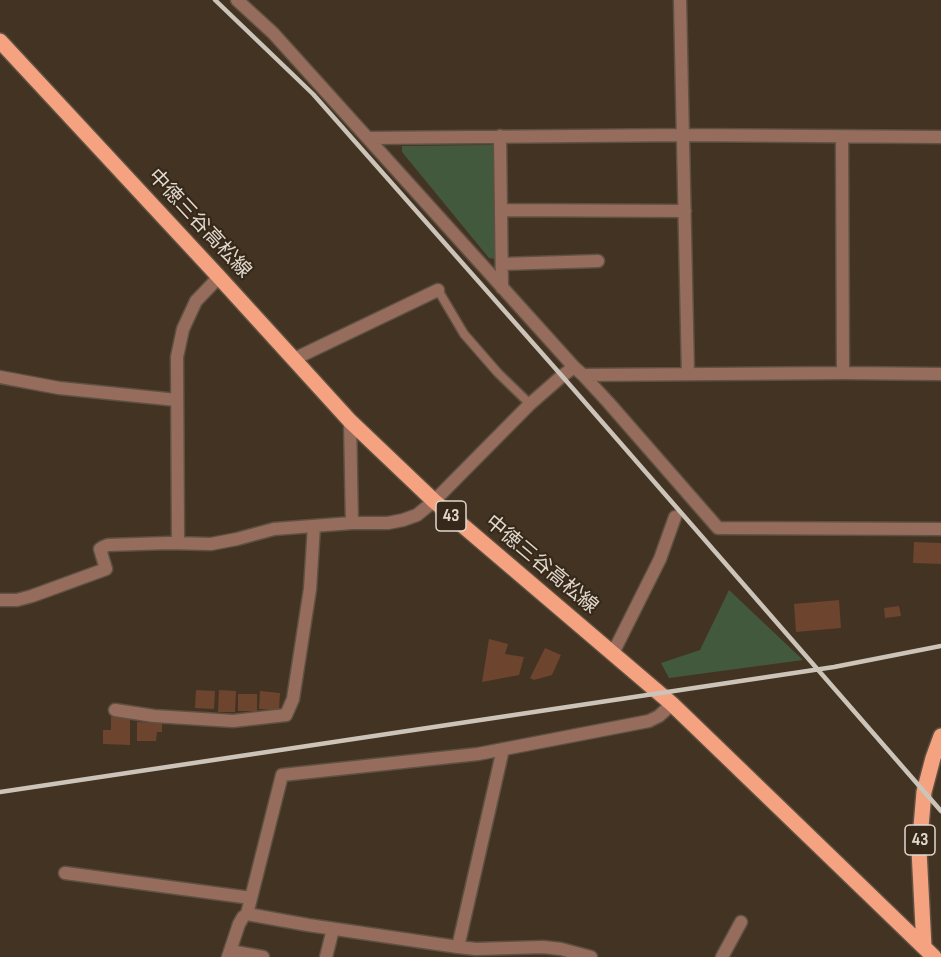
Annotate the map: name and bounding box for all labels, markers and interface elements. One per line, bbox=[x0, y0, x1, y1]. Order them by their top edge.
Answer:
street label: 中徳三谷高松線 bbox=[142, 165, 256, 283]
road number: 43 bbox=[436, 501, 466, 531]
street label: 中徳三谷高松線 bbox=[480, 511, 602, 619]
road number: 43 bbox=[905, 825, 935, 855]

